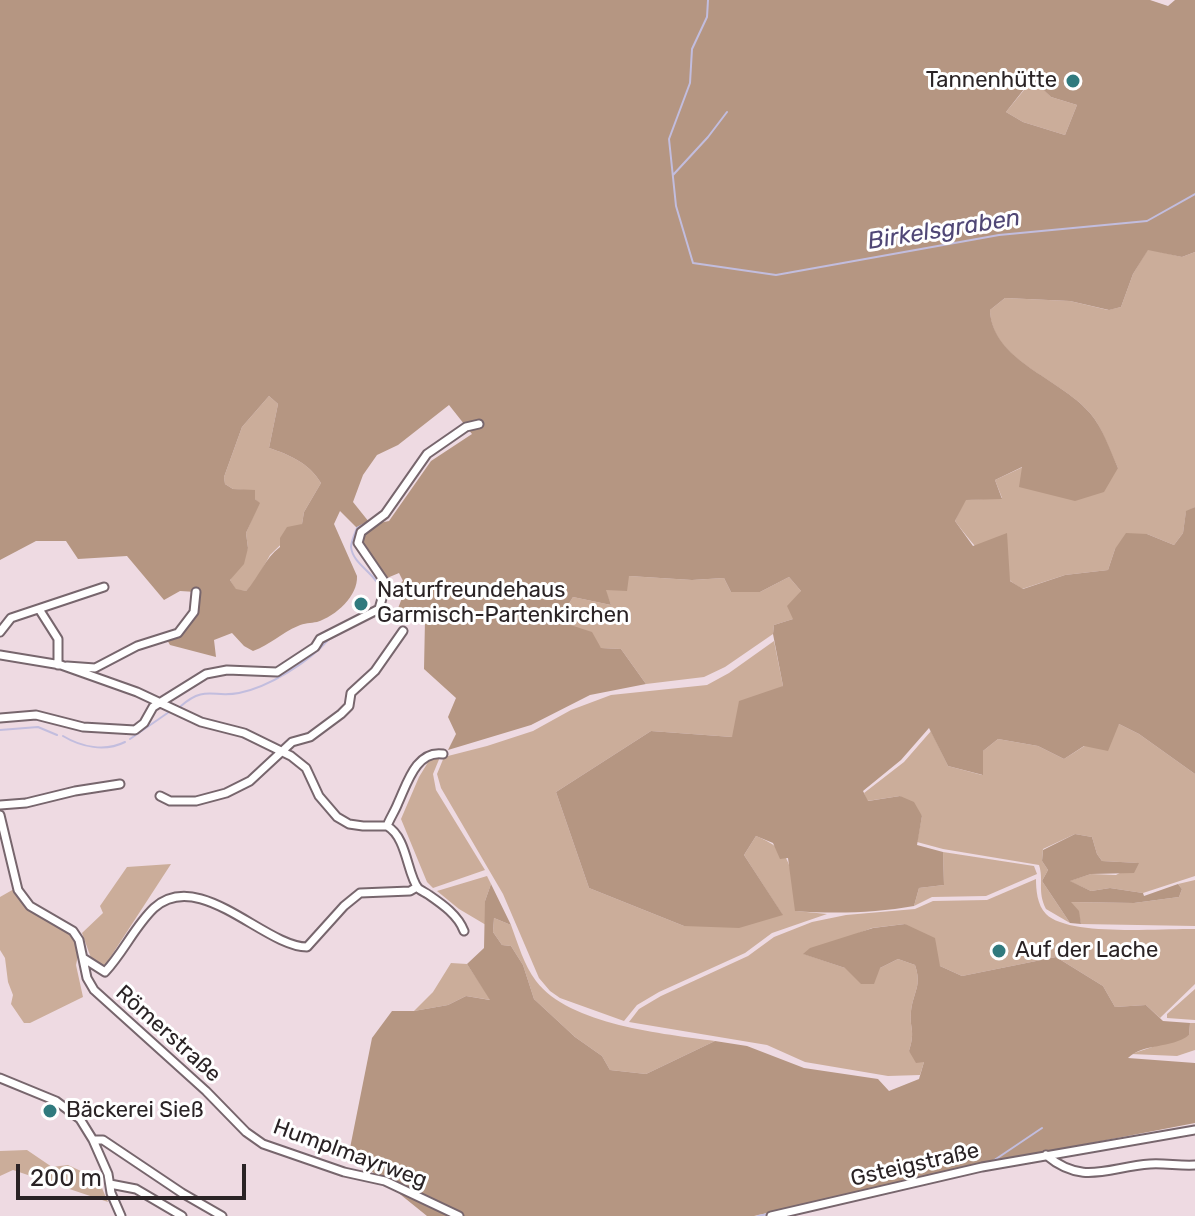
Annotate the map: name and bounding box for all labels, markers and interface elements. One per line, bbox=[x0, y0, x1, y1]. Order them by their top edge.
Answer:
place label: Tannenhütte bbox=[926, 68, 1057, 94]
marker: Tannenhütte bbox=[1064, 72, 1082, 90]
water label: Birkelsgraben bbox=[866, 204, 1022, 256]
place label: Naturfreundehaus Garmisch-Partenkirchen bbox=[377, 578, 629, 630]
marker: Naturfreundehaus Garmisch-Partenkirchen bbox=[352, 595, 370, 613]
place label: Auf der Lache bbox=[1015, 938, 1158, 964]
marker: Auf der Lache bbox=[990, 942, 1008, 960]
street label: Römerstraße bbox=[110, 980, 226, 1088]
place label: Bäckerei Sieß bbox=[66, 1098, 204, 1124]
marker: Bäckerei Sieß bbox=[41, 1102, 59, 1120]
street label: Humplmayrweg bbox=[270, 1114, 430, 1194]
street label: Gsteigstraße bbox=[848, 1137, 982, 1193]
scale bar bbox=[20, 1148, 250, 1198]
text: 200 m bbox=[30, 1164, 102, 1192]

